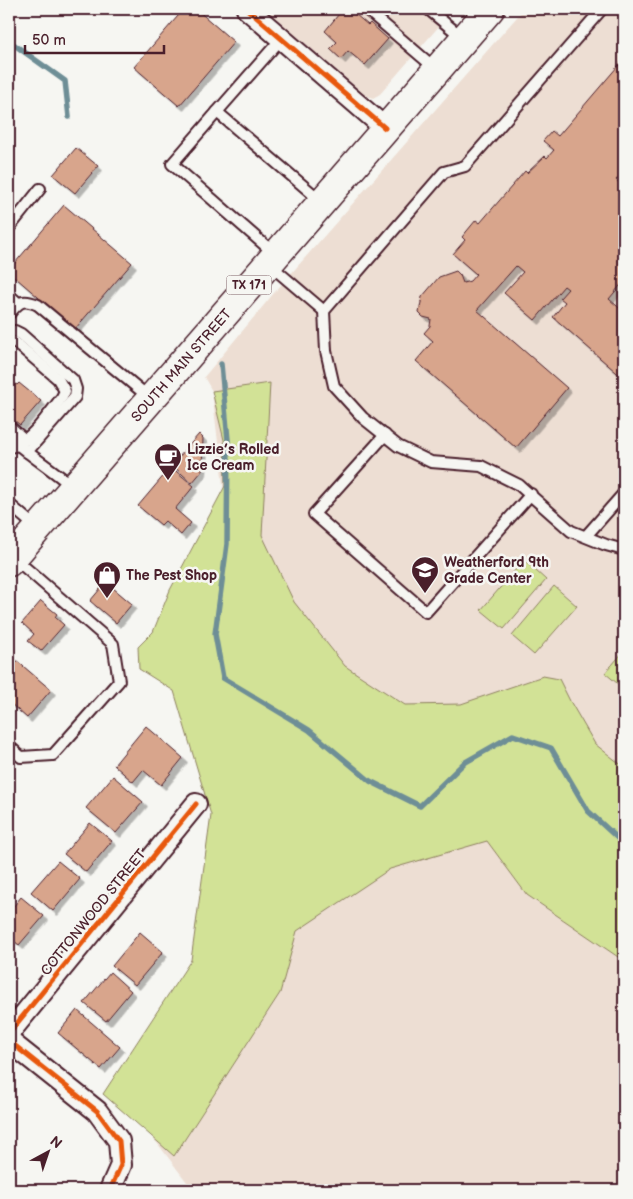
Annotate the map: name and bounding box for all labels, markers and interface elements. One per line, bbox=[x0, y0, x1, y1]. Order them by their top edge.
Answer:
scale bar bbox=[25, 22, 164, 54]
text: 50 m bbox=[32, 31, 66, 50]
road number: TX 171 bbox=[226, 276, 272, 294]
street label: SOUTH MAIN STREET bbox=[128, 305, 235, 425]
place label: Lizzie’s Rolled Ice Cream bbox=[187, 441, 280, 474]
cafe icon: Lizzie’s Rolled Ice Cream bbox=[153, 442, 183, 481]
place label: Weatherford 9th Grade Center bbox=[444, 554, 549, 587]
school or university icon: Weatherford 9th Grade Center bbox=[410, 555, 440, 594]
shop icon: The Pest Shop bbox=[92, 560, 122, 599]
place label: The Pest Shop bbox=[126, 567, 217, 584]
street label: COTTONWOOD STREET bbox=[37, 845, 150, 979]
north arrow bbox=[22, 1126, 72, 1176]
text: N bbox=[47, 1133, 66, 1152]

